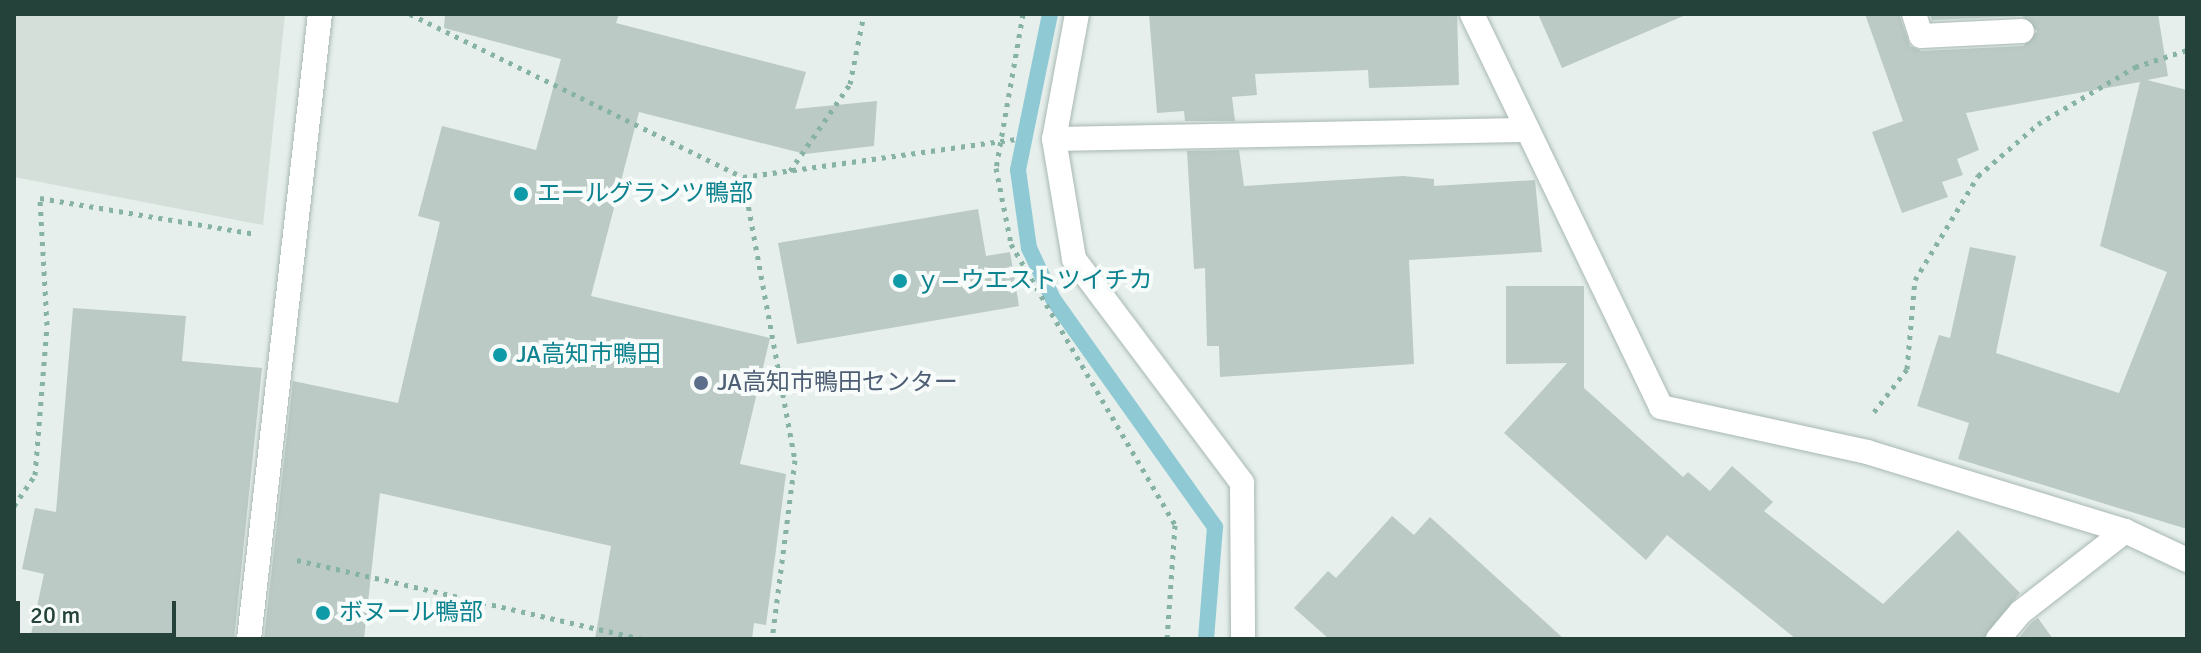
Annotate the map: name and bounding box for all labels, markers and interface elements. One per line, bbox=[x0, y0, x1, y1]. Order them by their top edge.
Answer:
place label: エールグランツ鴨部 bbox=[537, 180, 753, 208]
marker: エールグランツ鴨部 bbox=[512, 185, 530, 203]
place label: ｙ―ウエストツイチカ bbox=[916, 267, 1153, 295]
marker: ｙ―ウエストツイチカ bbox=[891, 272, 909, 290]
place label: JA高知市鴨田 bbox=[516, 341, 661, 369]
marker: JA高知市鴨田 bbox=[491, 346, 509, 364]
place label: JA高知市鴨田センター bbox=[717, 369, 958, 397]
marker: JA高知市鴨田センター bbox=[692, 374, 710, 392]
scale bar bbox=[20, 585, 180, 635]
place label: ボヌール鴨部 bbox=[339, 599, 483, 627]
text: 20 m bbox=[30, 600, 80, 630]
marker: ボヌール鴨部 bbox=[314, 604, 332, 622]

